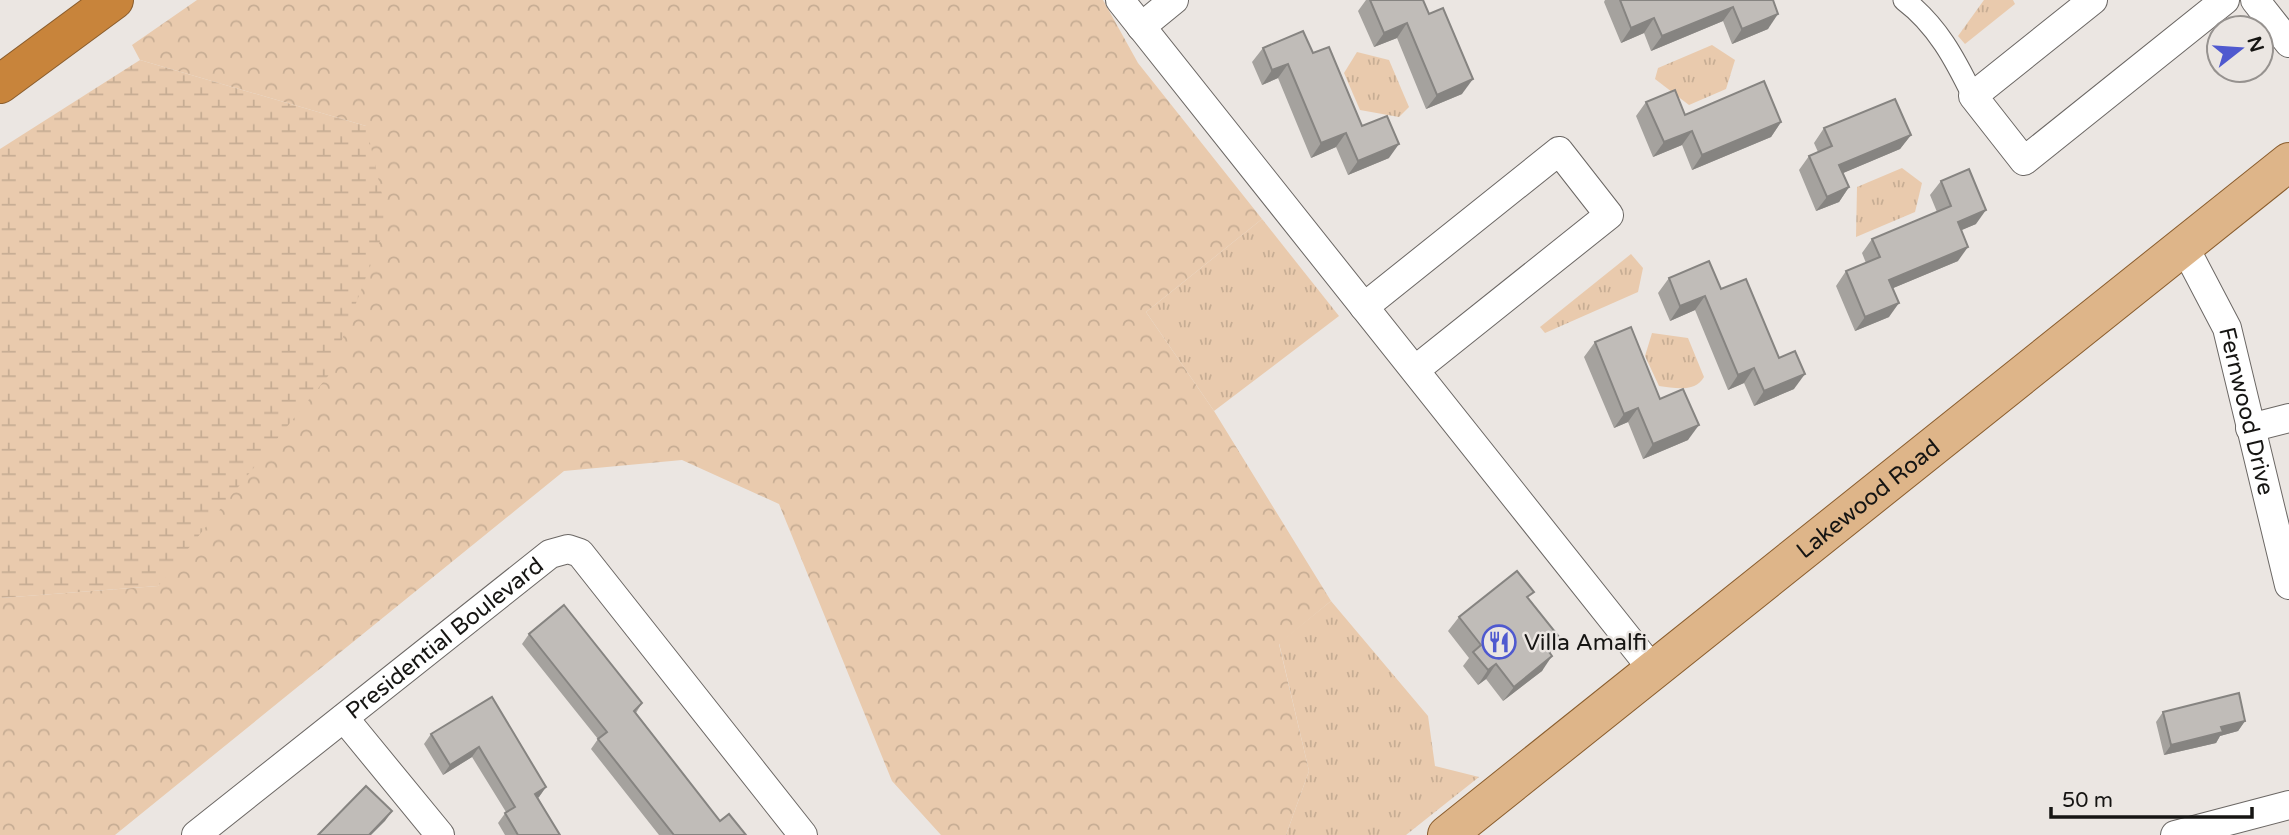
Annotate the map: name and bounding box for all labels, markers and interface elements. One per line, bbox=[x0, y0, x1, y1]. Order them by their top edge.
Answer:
north arrow bbox=[2205, 14, 2275, 84]
text: N bbox=[2243, 34, 2268, 55]
street label: Fernwood Drive bbox=[2212, 324, 2280, 498]
street label: Lakewood Road bbox=[1791, 433, 1946, 565]
street label: Presidential Boulevard bbox=[340, 552, 549, 726]
restaurant icon: Villa Amalfi bbox=[1480, 623, 1518, 661]
place label: Villa Amalfi bbox=[1524, 629, 1647, 657]
scale bar bbox=[2051, 776, 2252, 820]
text: 50 m bbox=[2062, 788, 2113, 813]

